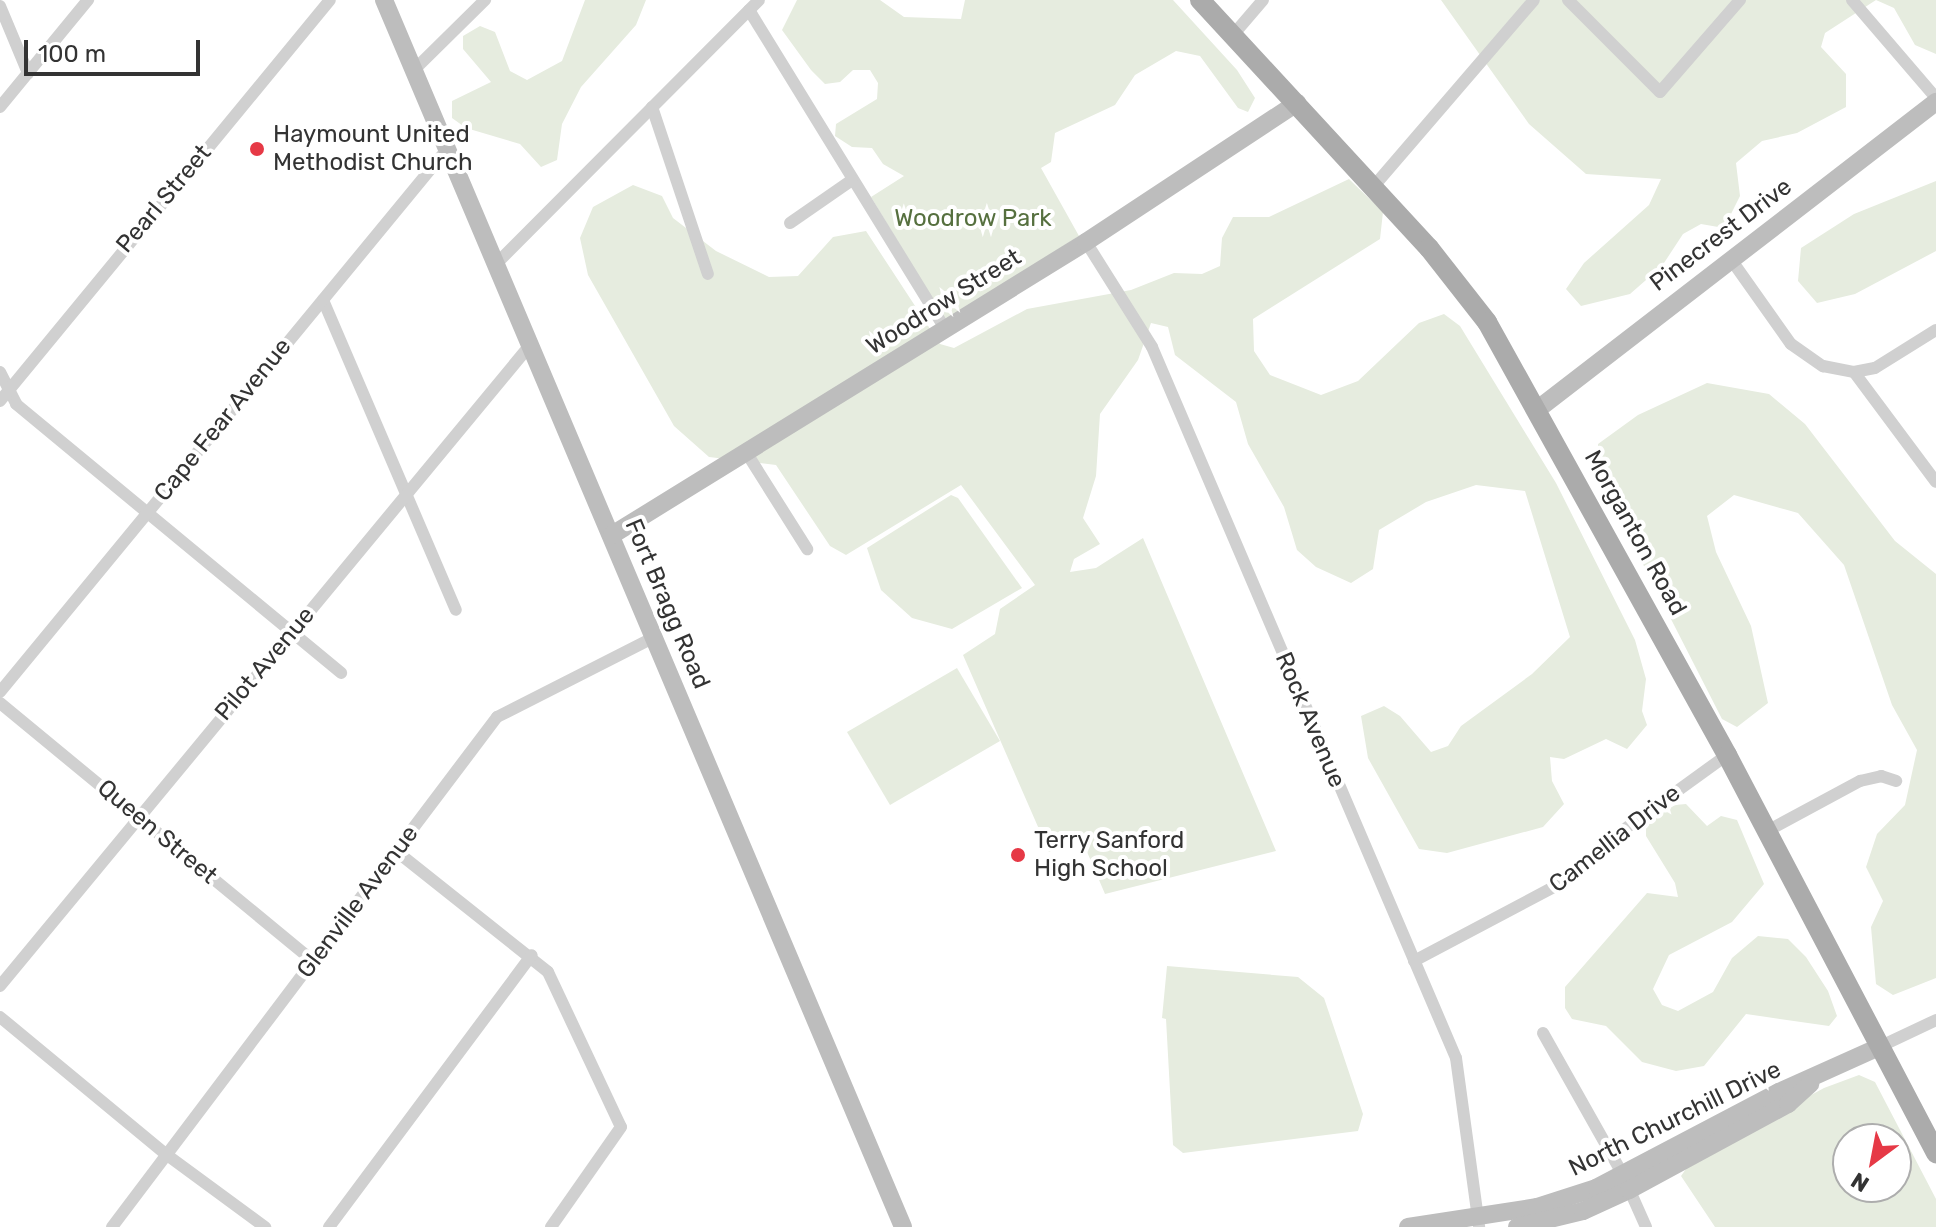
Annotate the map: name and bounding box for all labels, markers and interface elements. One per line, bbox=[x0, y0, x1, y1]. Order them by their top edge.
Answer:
scale bar bbox=[28, 24, 204, 74]
text: 100 m bbox=[38, 40, 106, 68]
place label: Haymount United Methodist Church bbox=[273, 121, 473, 177]
street label: Pearl Street bbox=[110, 139, 218, 259]
marker: Haymount United Methodist Church bbox=[248, 140, 266, 158]
street label: Pinecrest Drive bbox=[1644, 172, 1798, 298]
park label: Woodrow Park bbox=[894, 205, 1052, 233]
street label: Woodrow Street bbox=[861, 243, 1027, 361]
street label: Cape Fear Avenue bbox=[148, 332, 298, 508]
street label: Morganton Road bbox=[1578, 446, 1692, 620]
street label: Fort Bragg Road bbox=[618, 515, 716, 693]
street label: Pilot Avenue bbox=[209, 601, 321, 727]
street label: Rock Avenue bbox=[1268, 648, 1352, 792]
street label: Queen Street bbox=[91, 774, 223, 890]
street label: Camellia Drive bbox=[1544, 779, 1686, 899]
street label: Glenville Avenue bbox=[291, 820, 425, 984]
place label: Terry Sanford High School bbox=[1034, 827, 1185, 883]
marker: Terry Sanford High School bbox=[1009, 846, 1027, 864]
street label: North Churchill Drive bbox=[1564, 1055, 1786, 1183]
north arrow bbox=[1832, 1123, 1912, 1203]
text: N bbox=[1846, 1166, 1874, 1198]

